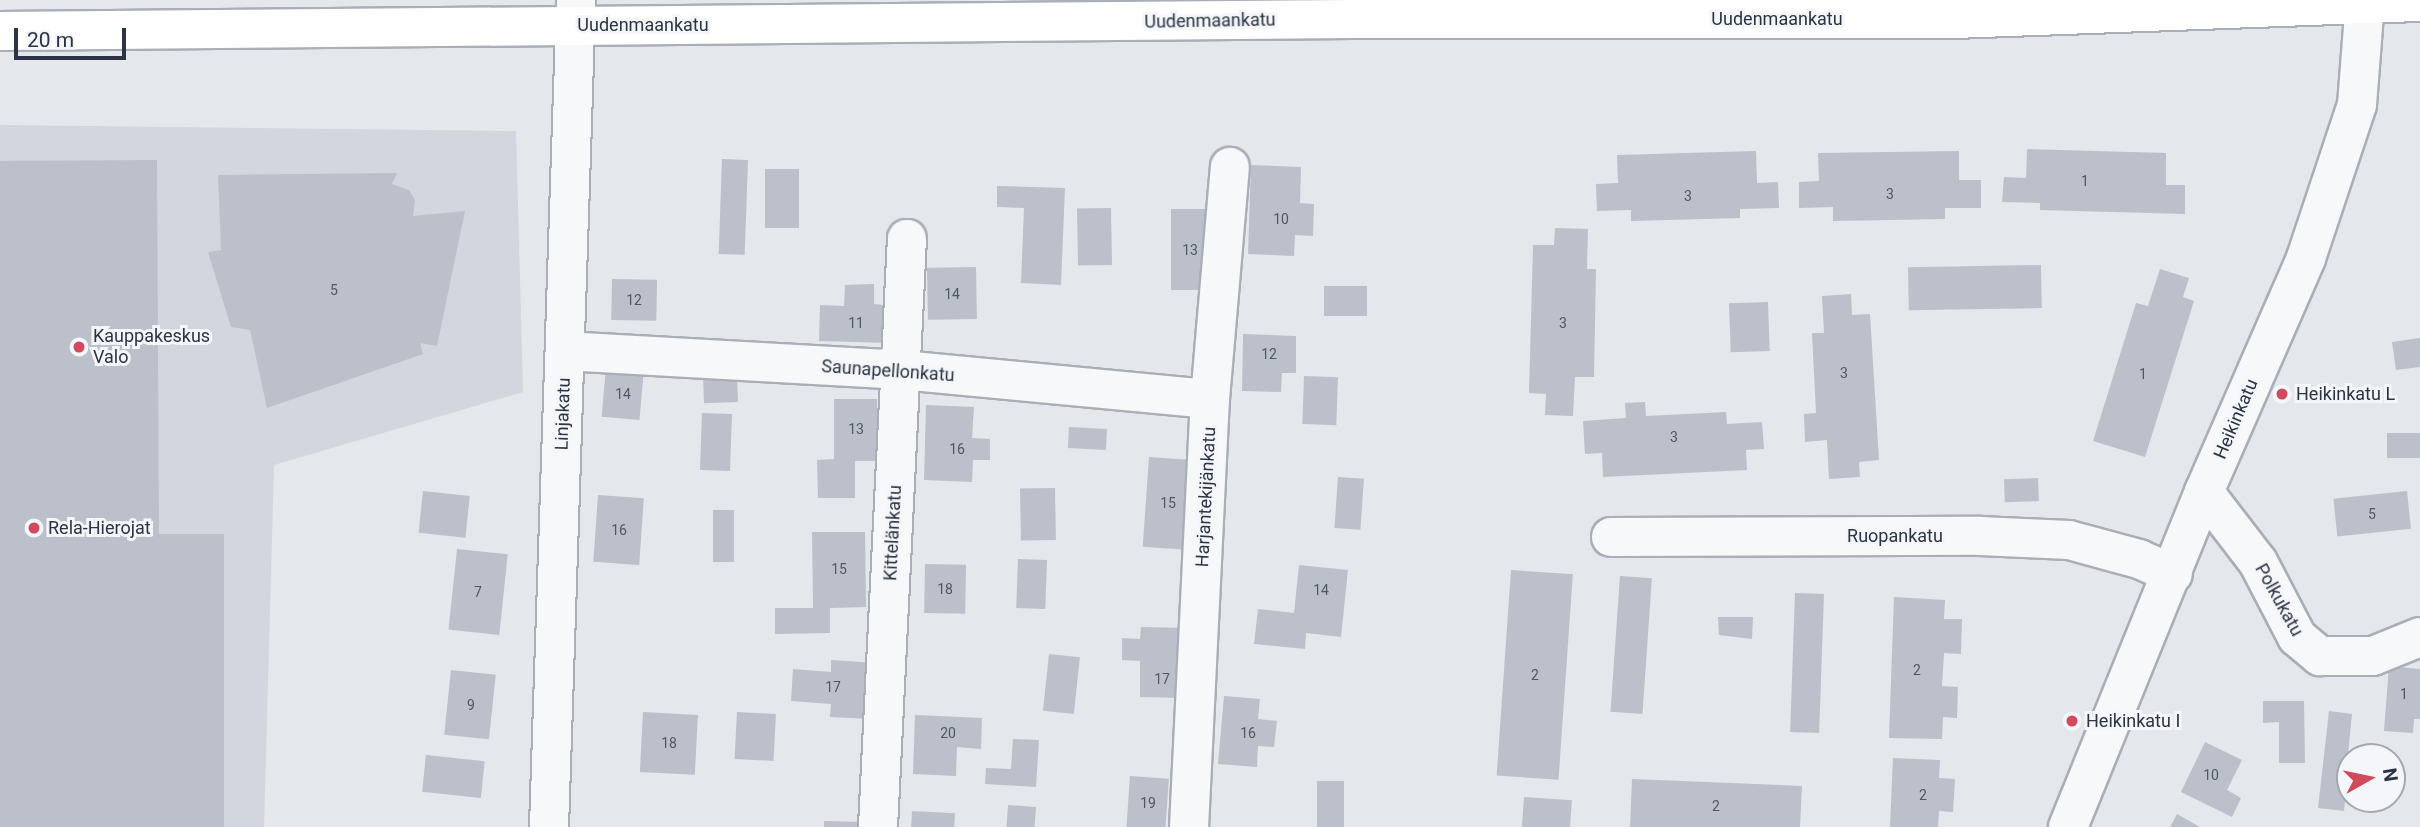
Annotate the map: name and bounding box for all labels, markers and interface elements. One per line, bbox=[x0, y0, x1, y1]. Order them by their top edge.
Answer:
street label: Uudenmaankatu bbox=[1711, 8, 1843, 30]
street label: Uudenmaankatu bbox=[1144, 9, 1276, 33]
scale bar bbox=[18, 14, 130, 58]
street label: Uudenmaankatu bbox=[577, 14, 709, 36]
text: 20 m bbox=[27, 28, 74, 52]
house number: 1 bbox=[2081, 173, 2089, 189]
house number: 3 bbox=[1886, 186, 1894, 202]
house number: 3 bbox=[1684, 188, 1692, 204]
house number: 10 bbox=[1273, 211, 1289, 227]
house number: 13 bbox=[1182, 242, 1198, 258]
house number: 5 bbox=[330, 282, 338, 298]
house number: 14 bbox=[944, 286, 960, 302]
house number: 12 bbox=[626, 292, 642, 308]
house number: 11 bbox=[848, 315, 864, 331]
house number: 3 bbox=[1559, 315, 1567, 331]
place label: Kauppakeskus Valo bbox=[93, 326, 210, 368]
marker: Kauppakeskus Valo bbox=[71, 339, 87, 355]
house number: 12 bbox=[1261, 346, 1277, 362]
street label: Saunapellonkatu bbox=[821, 356, 955, 386]
house number: 3 bbox=[1840, 365, 1848, 381]
house number: 1 bbox=[2139, 366, 2147, 382]
street label: Heikinkatu bbox=[2209, 376, 2263, 462]
street label: Linjakatu bbox=[551, 377, 575, 451]
place label: Heikinkatu L bbox=[2296, 383, 2395, 405]
house number: 14 bbox=[615, 386, 631, 402]
marker: Heikinkatu L bbox=[2274, 386, 2290, 402]
house number: 13 bbox=[848, 421, 864, 437]
street label: Harjantekijänkatu bbox=[1192, 426, 1220, 568]
house number: 3 bbox=[1670, 429, 1678, 445]
house number: 16 bbox=[949, 441, 965, 457]
street label: Kittelänkatu bbox=[880, 485, 906, 581]
house number: 15 bbox=[1160, 495, 1176, 511]
house number: 5 bbox=[2368, 506, 2376, 522]
place label: Rela-Hierojat bbox=[48, 517, 151, 539]
marker: Rela-Hierojat bbox=[26, 520, 42, 536]
house number: 16 bbox=[611, 522, 627, 538]
street label: Ruopankatu bbox=[1847, 525, 1943, 547]
street label: Polkukatu bbox=[2250, 560, 2308, 640]
house number: 15 bbox=[831, 561, 847, 577]
house number: 18 bbox=[937, 581, 953, 597]
house number: 14 bbox=[1313, 582, 1329, 598]
house number: 7 bbox=[474, 584, 482, 600]
house number: 2 bbox=[1913, 662, 1921, 678]
house number: 2 bbox=[1531, 667, 1539, 683]
house number: 17 bbox=[1154, 671, 1170, 687]
house number: 17 bbox=[825, 679, 841, 695]
house number: 1 bbox=[2400, 686, 2408, 702]
house number: 9 bbox=[467, 697, 475, 713]
place label: Heikinkatu I bbox=[2086, 710, 2180, 732]
marker: Heikinkatu I bbox=[2064, 713, 2080, 729]
house number: 20 bbox=[940, 725, 956, 741]
house number: 16 bbox=[1240, 725, 1256, 741]
house number: 18 bbox=[661, 735, 677, 751]
north arrow bbox=[2336, 743, 2406, 813]
house number: 10 bbox=[2203, 767, 2219, 783]
text: N bbox=[2378, 767, 2403, 783]
house number: 2 bbox=[1919, 787, 1927, 803]
house number: 19 bbox=[1140, 795, 1156, 811]
house number: 2 bbox=[1712, 798, 1720, 814]

